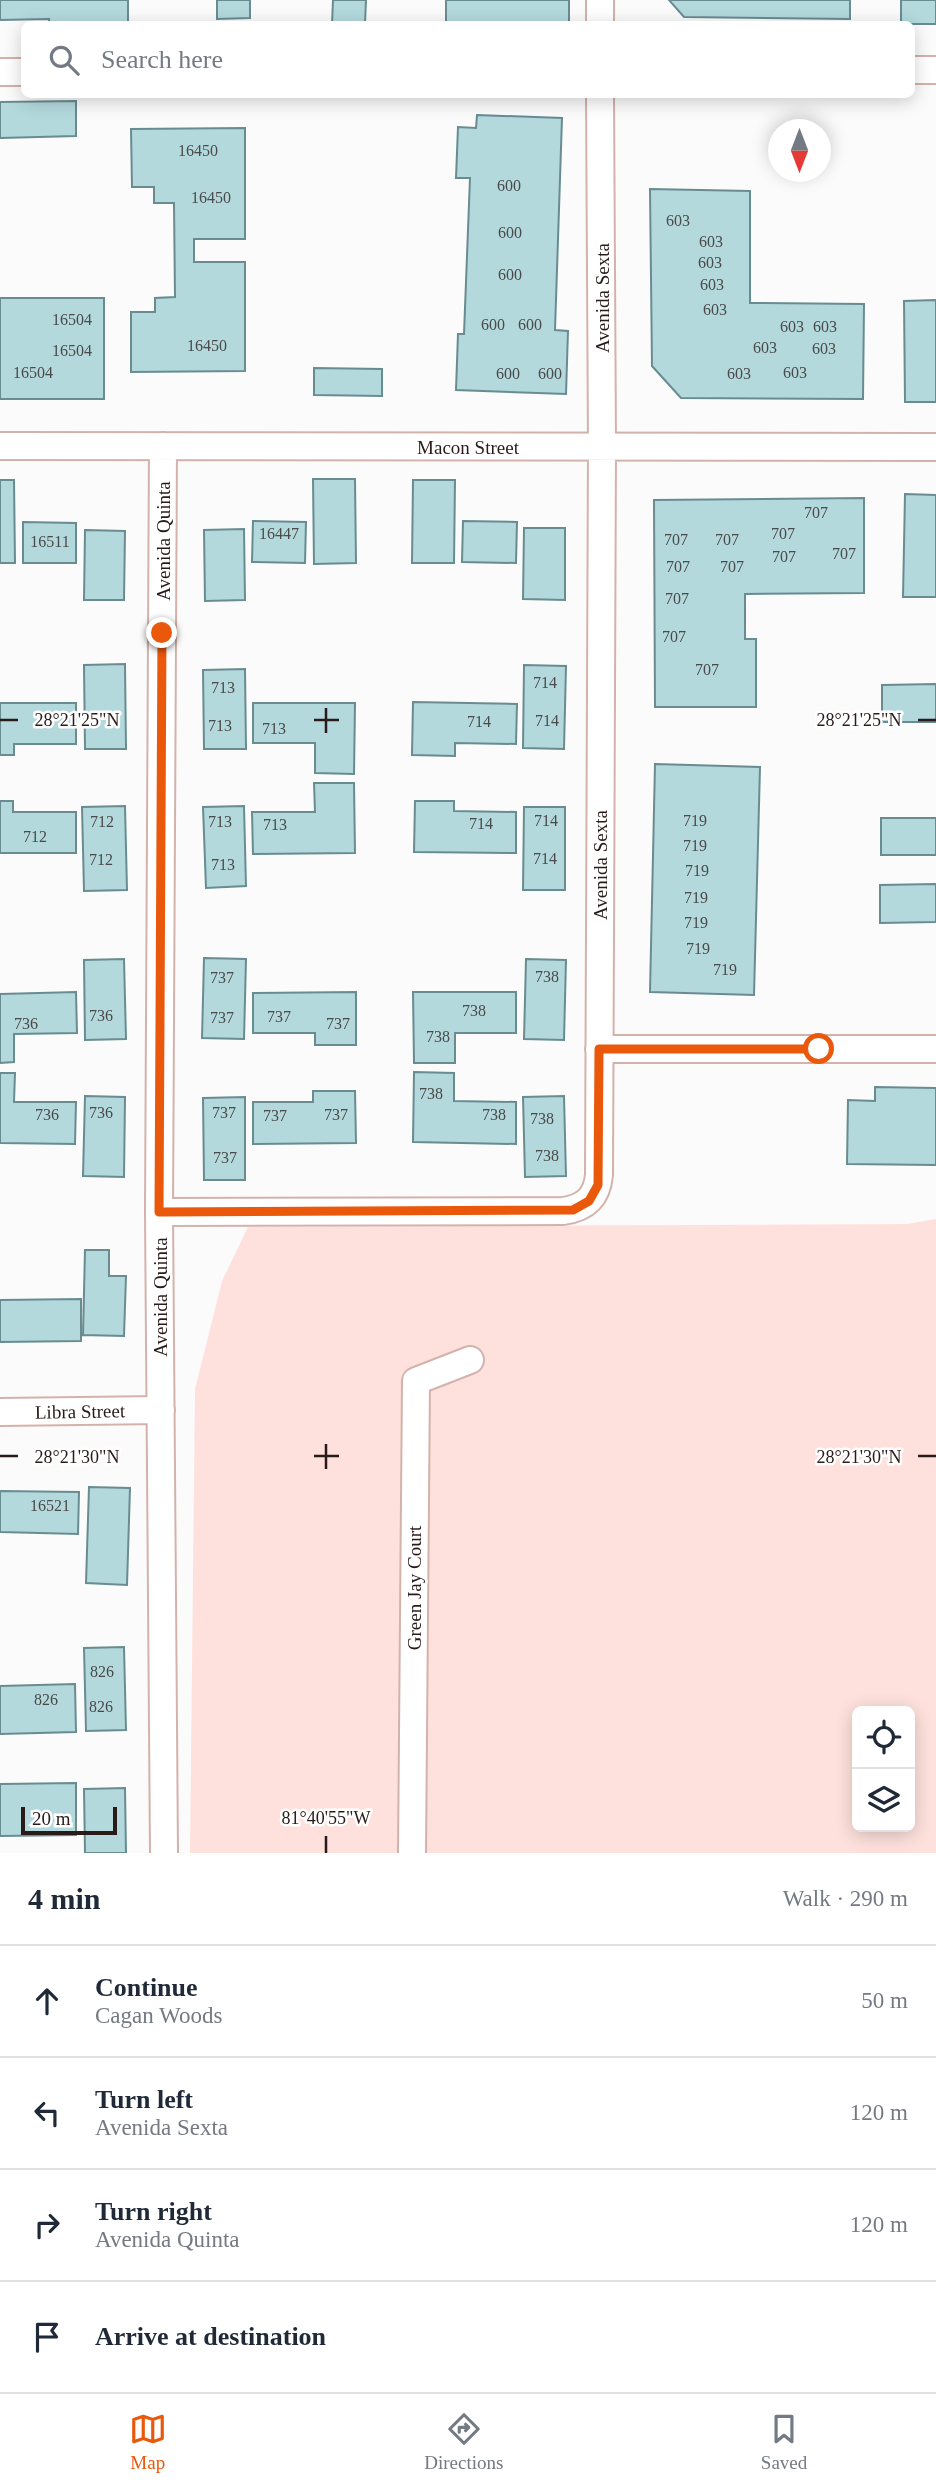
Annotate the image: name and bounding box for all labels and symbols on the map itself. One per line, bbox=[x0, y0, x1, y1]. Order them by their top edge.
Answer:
north arrow bbox=[768, 119, 831, 182]
house number: 16450 bbox=[178, 142, 218, 159]
house number: 600 bbox=[497, 177, 521, 194]
house number: 16450 bbox=[191, 189, 231, 206]
house number: 603 bbox=[666, 212, 690, 229]
house number: 600 bbox=[498, 224, 522, 241]
house number: 603 bbox=[699, 233, 723, 250]
street label: Avenida Sexta bbox=[592, 242, 613, 353]
house number: 603 bbox=[698, 254, 722, 271]
house number: 600 bbox=[498, 266, 522, 283]
house number: 603 bbox=[700, 276, 724, 293]
house number: 603 bbox=[703, 301, 727, 318]
house number: 16504 bbox=[52, 311, 92, 328]
house number: 600 bbox=[481, 316, 505, 333]
house number: 600 bbox=[518, 316, 542, 333]
house number: 603 bbox=[780, 318, 804, 335]
house number: 603 bbox=[813, 318, 837, 335]
house number: 16450 bbox=[187, 337, 227, 354]
house number: 603 bbox=[753, 339, 777, 356]
house number: 603 bbox=[812, 340, 836, 357]
house number: 16504 bbox=[52, 342, 92, 359]
house number: 16504 bbox=[13, 364, 53, 381]
house number: 603 bbox=[783, 364, 807, 381]
house number: 600 bbox=[496, 365, 520, 382]
house number: 600 bbox=[538, 365, 562, 382]
house number: 603 bbox=[727, 365, 751, 382]
street label: Macon Street bbox=[417, 437, 520, 458]
street label: Avenida Quinta bbox=[153, 481, 174, 601]
house number: 707 bbox=[804, 504, 828, 521]
house number: 16447 bbox=[259, 525, 299, 542]
house number: 707 bbox=[771, 525, 795, 542]
house number: 707 bbox=[664, 531, 688, 548]
house number: 707 bbox=[715, 531, 739, 548]
house number: 16511 bbox=[30, 533, 70, 550]
house number: 707 bbox=[832, 545, 856, 562]
house number: 707 bbox=[772, 548, 796, 565]
house number: 707 bbox=[666, 558, 690, 575]
house number: 707 bbox=[720, 558, 744, 575]
house number: 707 bbox=[665, 590, 689, 607]
route end bbox=[146, 617, 177, 648]
house number: 707 bbox=[662, 628, 686, 645]
house number: 707 bbox=[695, 661, 719, 678]
house number: 714 bbox=[533, 674, 557, 691]
house number: 713 bbox=[211, 679, 235, 696]
text: 28°21'25"N bbox=[35, 710, 119, 730]
text: 28°21'25"N bbox=[817, 710, 901, 730]
house number: 714 bbox=[535, 712, 559, 729]
house number: 714 bbox=[467, 713, 491, 730]
house number: 713 bbox=[208, 717, 232, 734]
house number: 713 bbox=[262, 720, 286, 737]
street label: Avenida Sexta bbox=[590, 809, 611, 920]
house number: 714 bbox=[534, 812, 558, 829]
house number: 719 bbox=[683, 812, 707, 829]
house number: 712 bbox=[90, 813, 114, 830]
house number: 713 bbox=[208, 813, 232, 830]
house number: 714 bbox=[469, 815, 493, 832]
house number: 713 bbox=[263, 816, 287, 833]
house number: 712 bbox=[23, 828, 47, 845]
house number: 719 bbox=[683, 837, 707, 854]
house number: 714 bbox=[533, 850, 557, 867]
house number: 712 bbox=[89, 851, 113, 868]
house number: 713 bbox=[211, 856, 235, 873]
house number: 719 bbox=[685, 862, 709, 879]
house number: 719 bbox=[684, 889, 708, 906]
house number: 719 bbox=[684, 914, 708, 931]
house number: 719 bbox=[686, 940, 710, 957]
house number: 719 bbox=[713, 961, 737, 978]
house number: 738 bbox=[535, 968, 559, 985]
house number: 737 bbox=[210, 969, 234, 986]
house number: 738 bbox=[462, 1002, 486, 1019]
house number: 736 bbox=[89, 1007, 113, 1024]
house number: 737 bbox=[267, 1008, 291, 1025]
house number: 737 bbox=[210, 1009, 234, 1026]
house number: 736 bbox=[14, 1015, 38, 1032]
house number: 737 bbox=[326, 1015, 350, 1032]
house number: 738 bbox=[426, 1028, 450, 1045]
route start bbox=[803, 1033, 834, 1064]
house number: 738 bbox=[419, 1085, 443, 1102]
house number: 736 bbox=[89, 1104, 113, 1121]
house number: 737 bbox=[212, 1104, 236, 1121]
house number: 736 bbox=[35, 1106, 59, 1123]
house number: 737 bbox=[324, 1106, 348, 1123]
house number: 738 bbox=[482, 1106, 506, 1123]
house number: 737 bbox=[263, 1107, 287, 1124]
house number: 738 bbox=[530, 1110, 554, 1127]
house number: 738 bbox=[535, 1147, 559, 1164]
house number: 737 bbox=[213, 1149, 237, 1166]
street label: Avenida Quinta bbox=[150, 1237, 171, 1357]
street label: Libra Street bbox=[35, 1400, 126, 1423]
text: 28°21'30"N bbox=[35, 1447, 119, 1467]
text: 28°21'30"N bbox=[817, 1447, 901, 1467]
house number: 16521 bbox=[30, 1497, 70, 1514]
street label: Green Jay Court bbox=[404, 1525, 425, 1650]
house number: 826 bbox=[90, 1663, 114, 1680]
house number: 826 bbox=[34, 1691, 58, 1708]
house number: 826 bbox=[89, 1698, 113, 1715]
scale bar bbox=[21, 1804, 117, 1836]
text: 81°40'55"W bbox=[282, 1808, 370, 1828]

